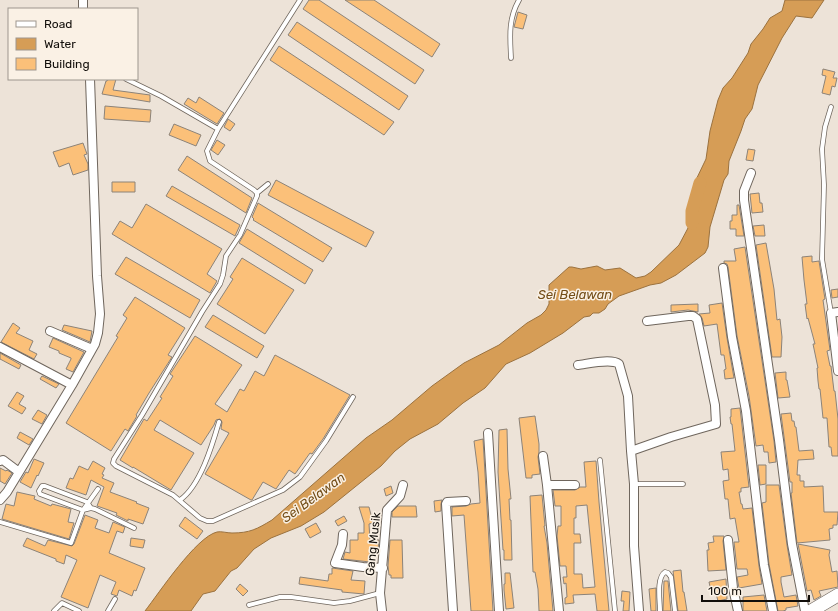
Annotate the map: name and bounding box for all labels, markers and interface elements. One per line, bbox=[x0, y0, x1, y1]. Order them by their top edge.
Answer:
legend bbox=[8, 8, 138, 80]
text: Road bbox=[44, 17, 72, 31]
text: Water bbox=[44, 37, 76, 51]
text: Building bbox=[44, 57, 90, 71]
water label: Sei Belawan bbox=[538, 287, 612, 302]
water label: Sei Belawan bbox=[279, 469, 348, 525]
street label: Gang Musik bbox=[363, 511, 383, 577]
scale bar bbox=[702, 577, 809, 603]
text: 100 m bbox=[708, 584, 742, 598]

